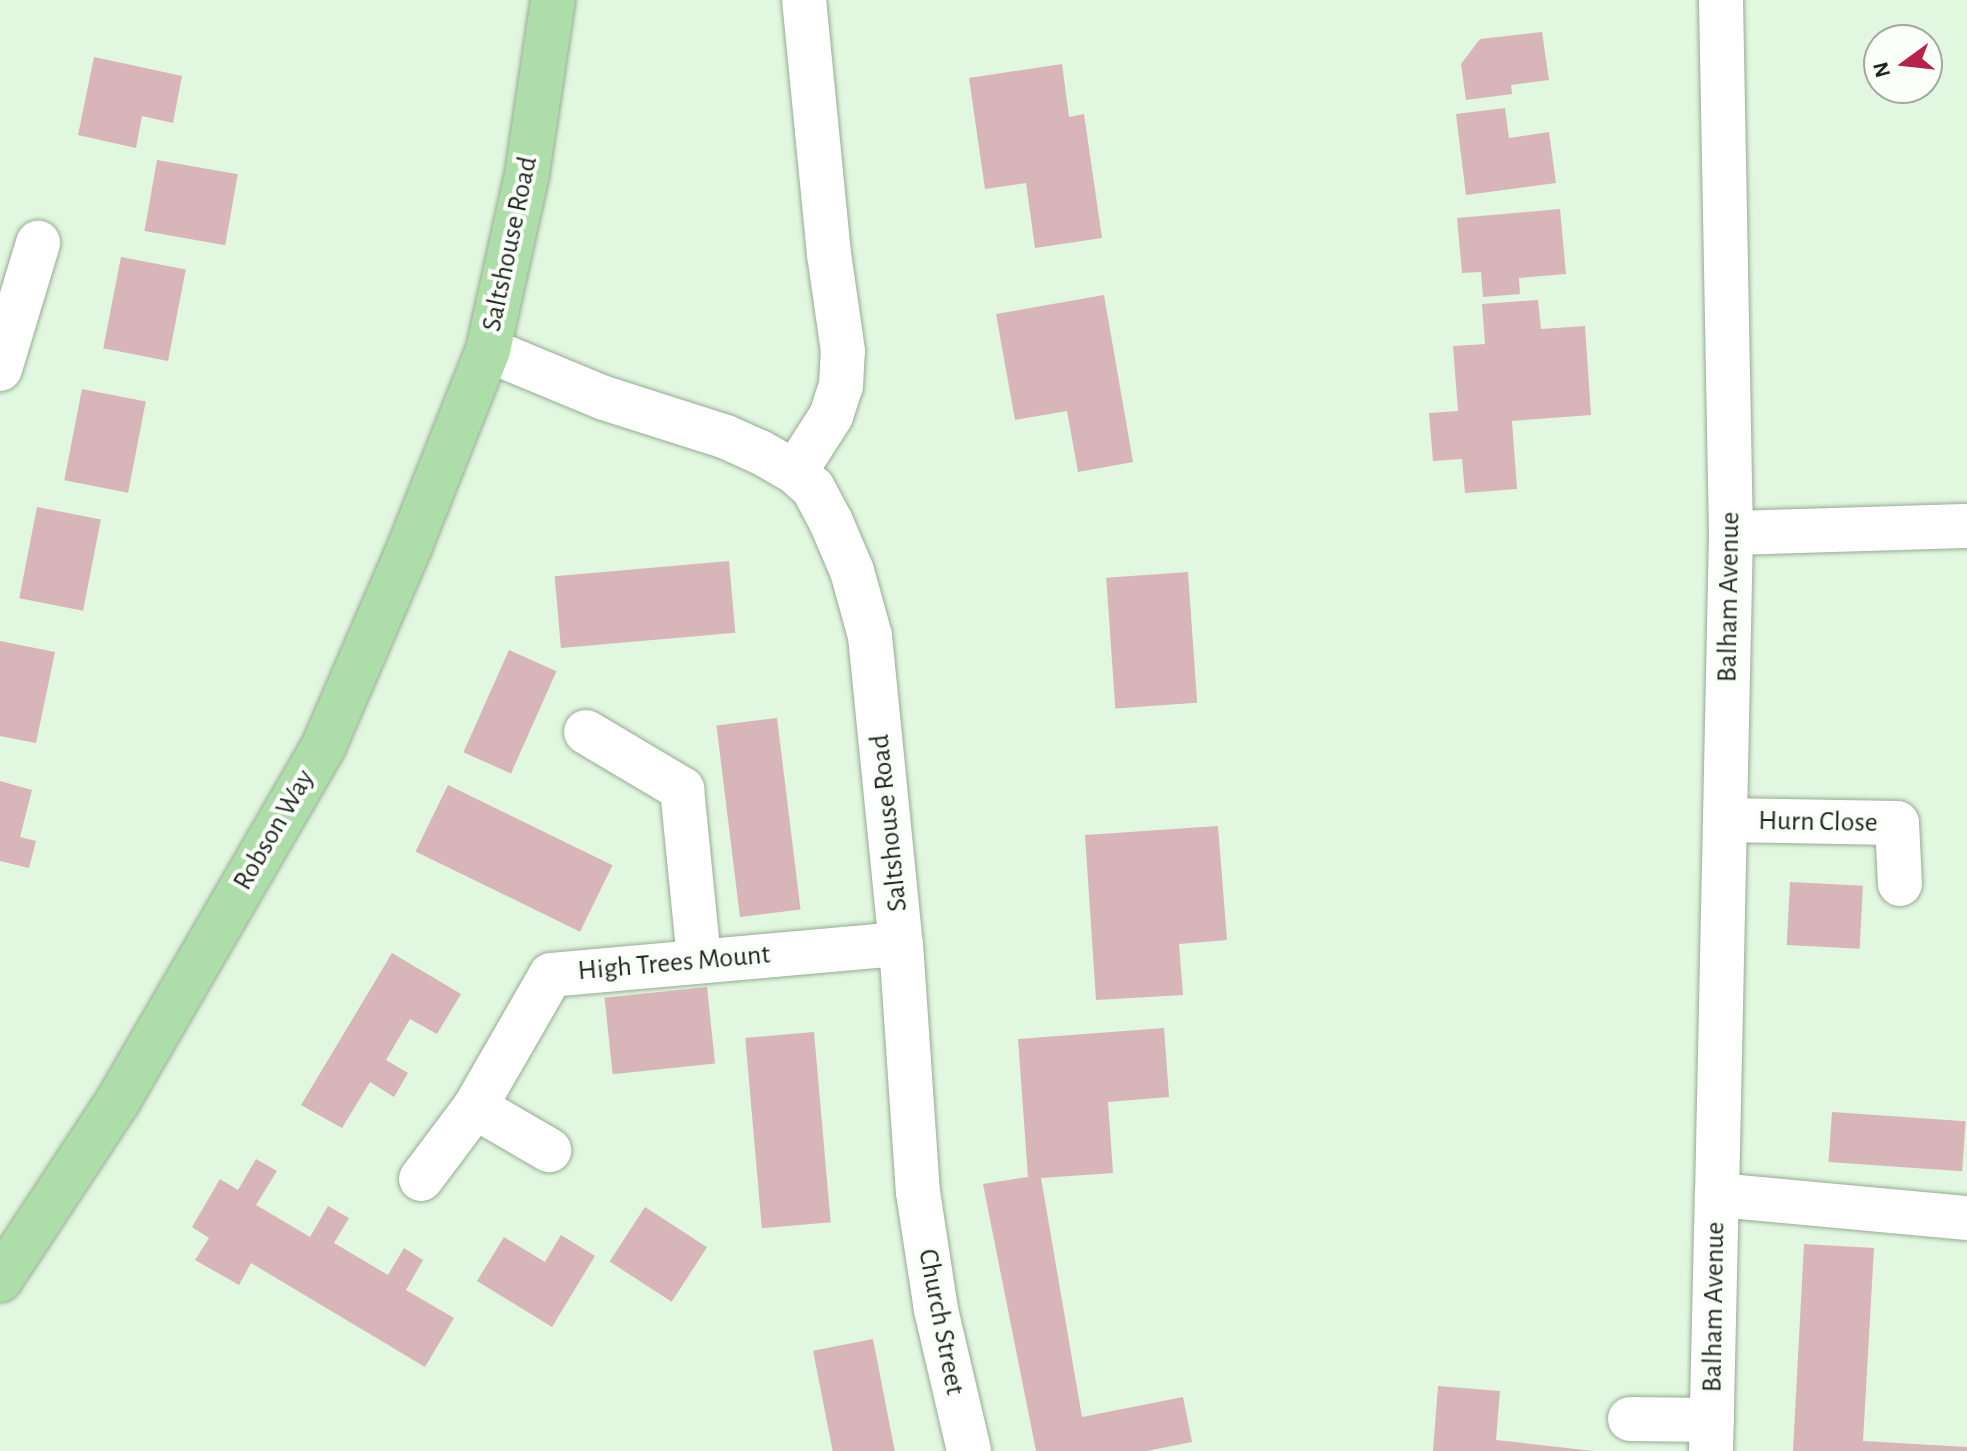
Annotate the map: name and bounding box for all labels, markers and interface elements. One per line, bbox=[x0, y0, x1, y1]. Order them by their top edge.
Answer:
north arrow bbox=[1863, 24, 1943, 104]
text: N bbox=[1869, 59, 1894, 80]
street label: Saltshouse Road bbox=[475, 153, 545, 335]
street label: Balham Avenue bbox=[1711, 511, 1747, 683]
street label: Saltshouse Road bbox=[863, 733, 915, 913]
street label: Robson Way bbox=[226, 764, 322, 896]
street label: Hurn Close bbox=[1758, 804, 1878, 840]
street label: High Trees Mount bbox=[576, 938, 772, 988]
street label: Balham Avenue bbox=[1696, 1221, 1732, 1393]
street label: Church Street bbox=[910, 1246, 972, 1398]

